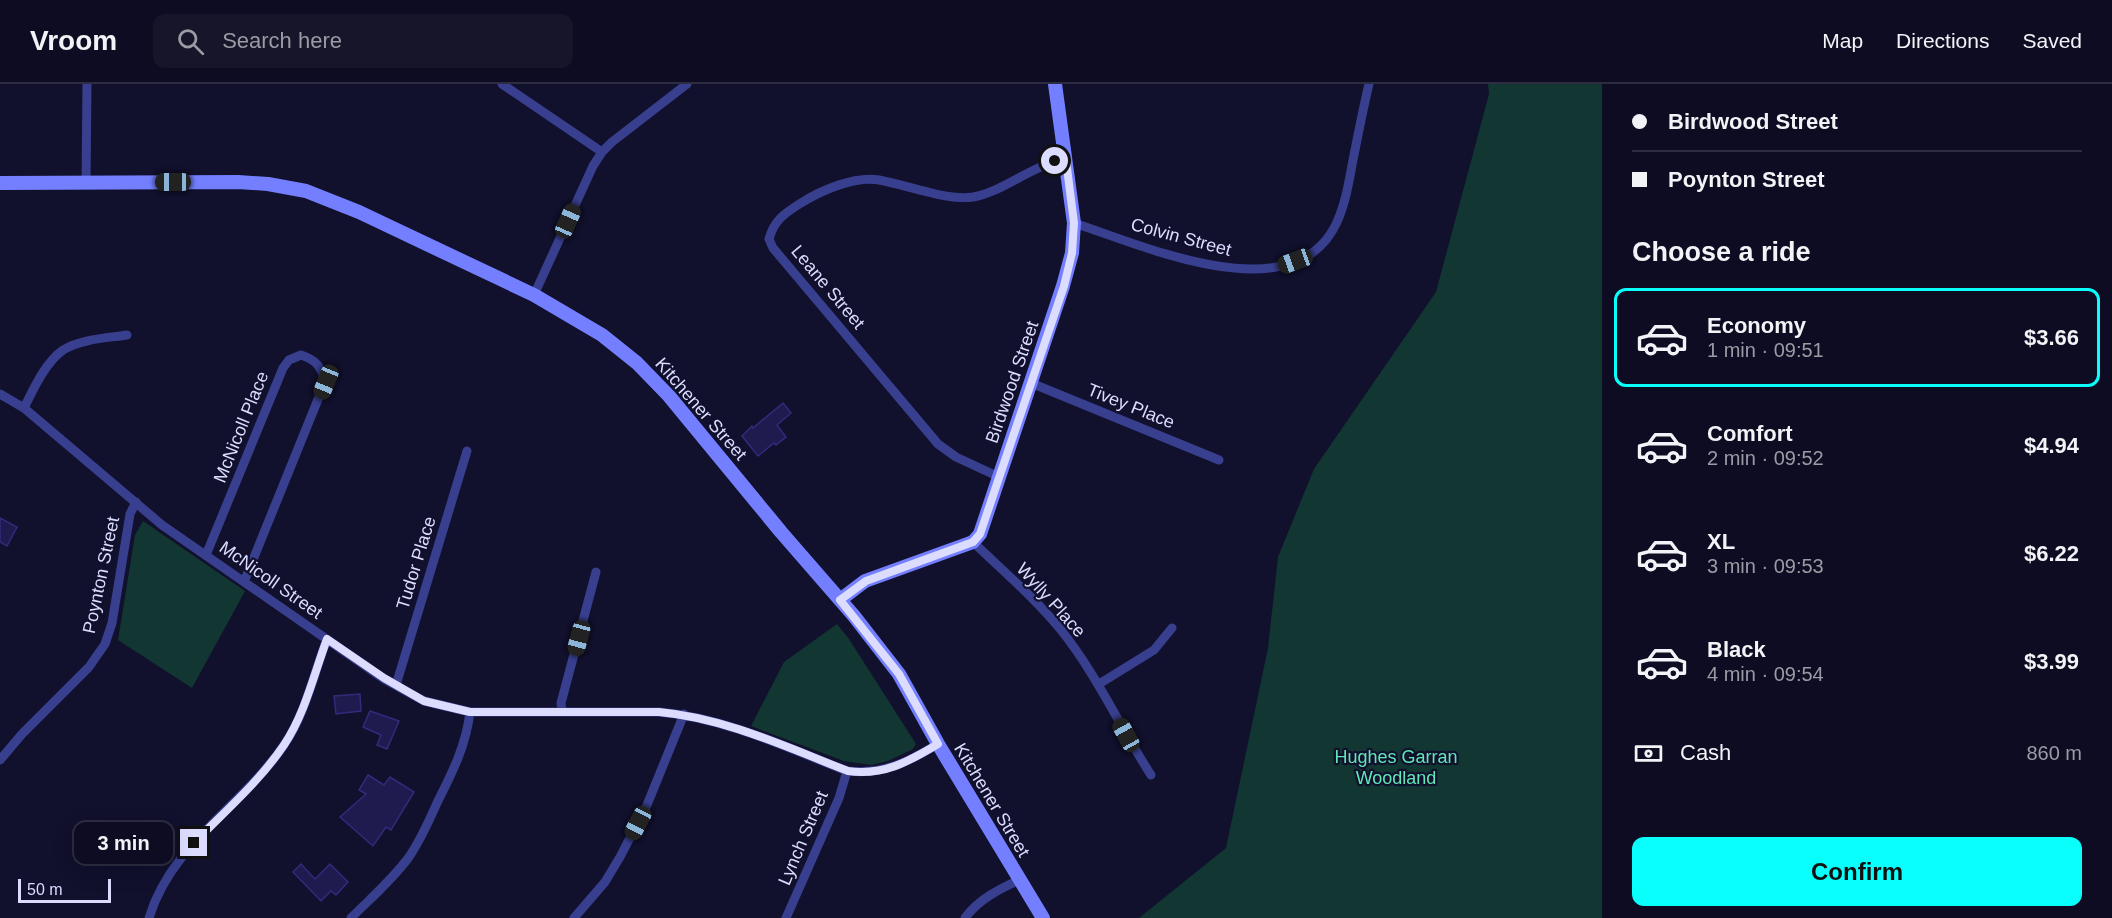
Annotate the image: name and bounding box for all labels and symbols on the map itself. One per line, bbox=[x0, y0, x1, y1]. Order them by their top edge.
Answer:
route start bbox=[1041, 147, 1068, 174]
car bbox=[155, 173, 191, 191]
car bbox=[552, 201, 584, 241]
street label: Colvin Street bbox=[1129, 214, 1233, 260]
street label: Leane Street bbox=[787, 241, 869, 333]
car bbox=[1275, 246, 1315, 276]
street label: Birdwood Street bbox=[982, 318, 1042, 446]
street label: Kitchener Street bbox=[651, 354, 751, 464]
car bbox=[311, 362, 341, 402]
street label: McNicoll Place bbox=[210, 369, 272, 485]
street label: Tivey Place bbox=[1084, 379, 1178, 433]
street label: Tudor Place bbox=[392, 514, 440, 612]
street label: Poynton Street bbox=[79, 515, 123, 635]
street label: McNicoll Street bbox=[216, 537, 326, 623]
street label: Wylly Place bbox=[1013, 559, 1089, 641]
car bbox=[566, 618, 592, 658]
car bbox=[1109, 715, 1143, 755]
street label: Kitchener Street bbox=[950, 740, 1034, 860]
park label: Hughes Garran Woodland bbox=[1334, 747, 1458, 788]
street label: Lynch Street bbox=[774, 788, 832, 888]
car bbox=[622, 803, 654, 843]
callout: 3 min bbox=[74, 822, 173, 864]
route end bbox=[180, 829, 207, 856]
scale bar bbox=[18, 876, 111, 904]

